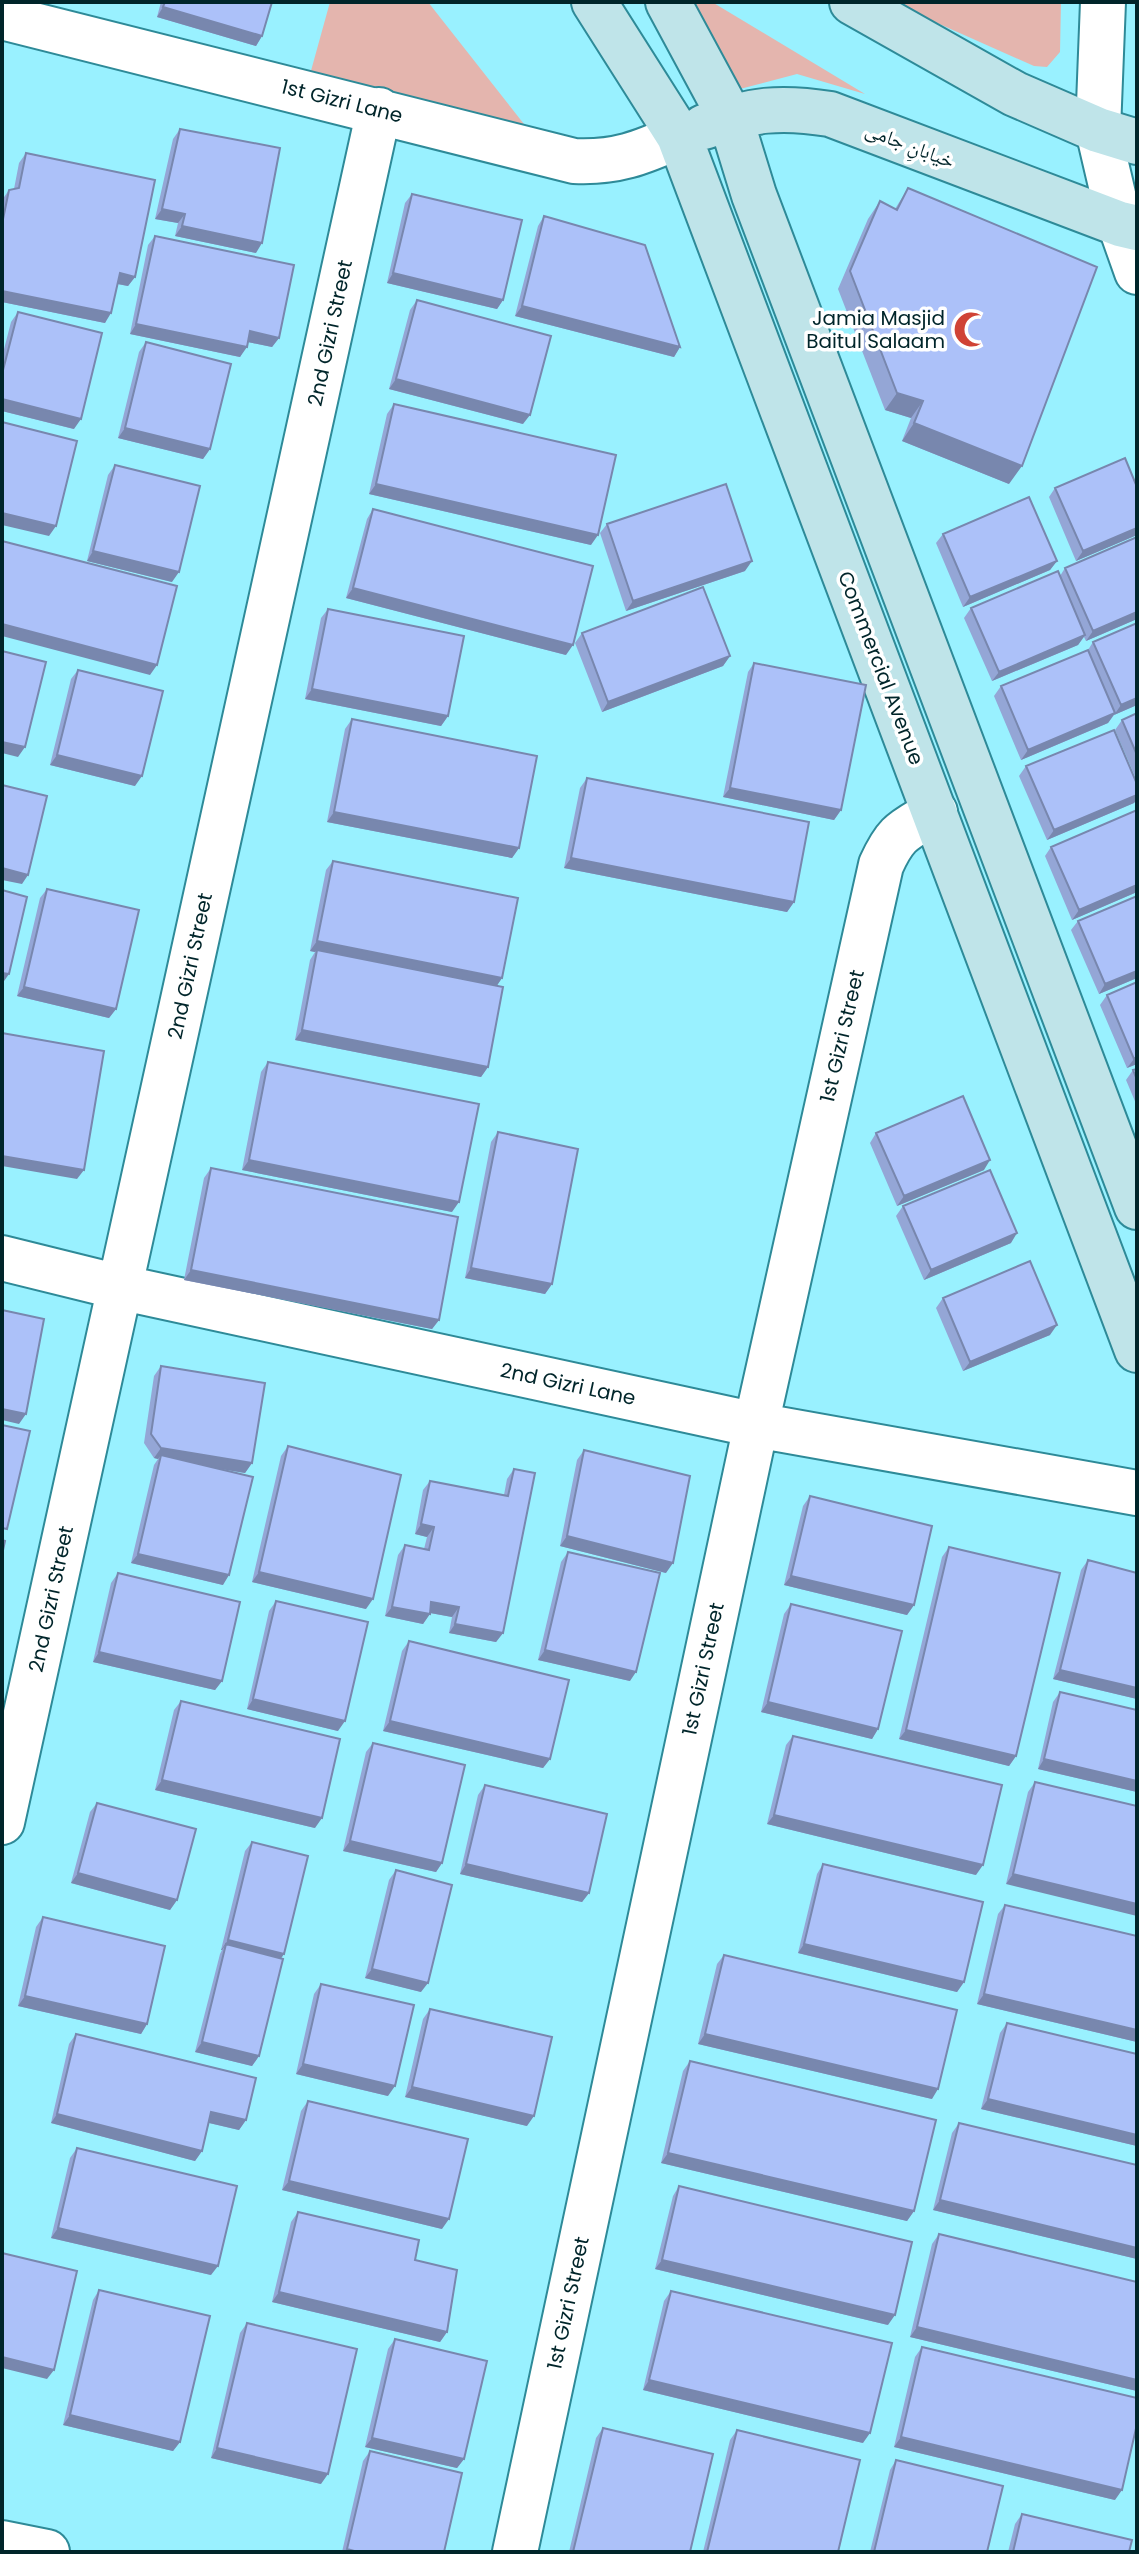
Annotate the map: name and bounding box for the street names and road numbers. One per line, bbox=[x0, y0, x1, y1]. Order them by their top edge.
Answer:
street label: 1st Gizri Lane bbox=[278, 72, 406, 130]
street label: خیابانِ جامی bbox=[860, 115, 959, 177]
street label: 2nd Gizri Street bbox=[301, 257, 359, 409]
street label: Commercial Avenue bbox=[831, 567, 931, 769]
street label: 2nd Gizri Street bbox=[161, 890, 219, 1042]
street label: 1st Gizri Street bbox=[813, 967, 871, 1105]
street label: 2nd Gizri Lane bbox=[498, 1356, 638, 1412]
street label: 2nd Gizri Street bbox=[22, 1523, 80, 1675]
street label: 1st Gizri Street bbox=[675, 1600, 731, 1738]
street label: 1st Gizri Street bbox=[540, 2234, 596, 2372]

